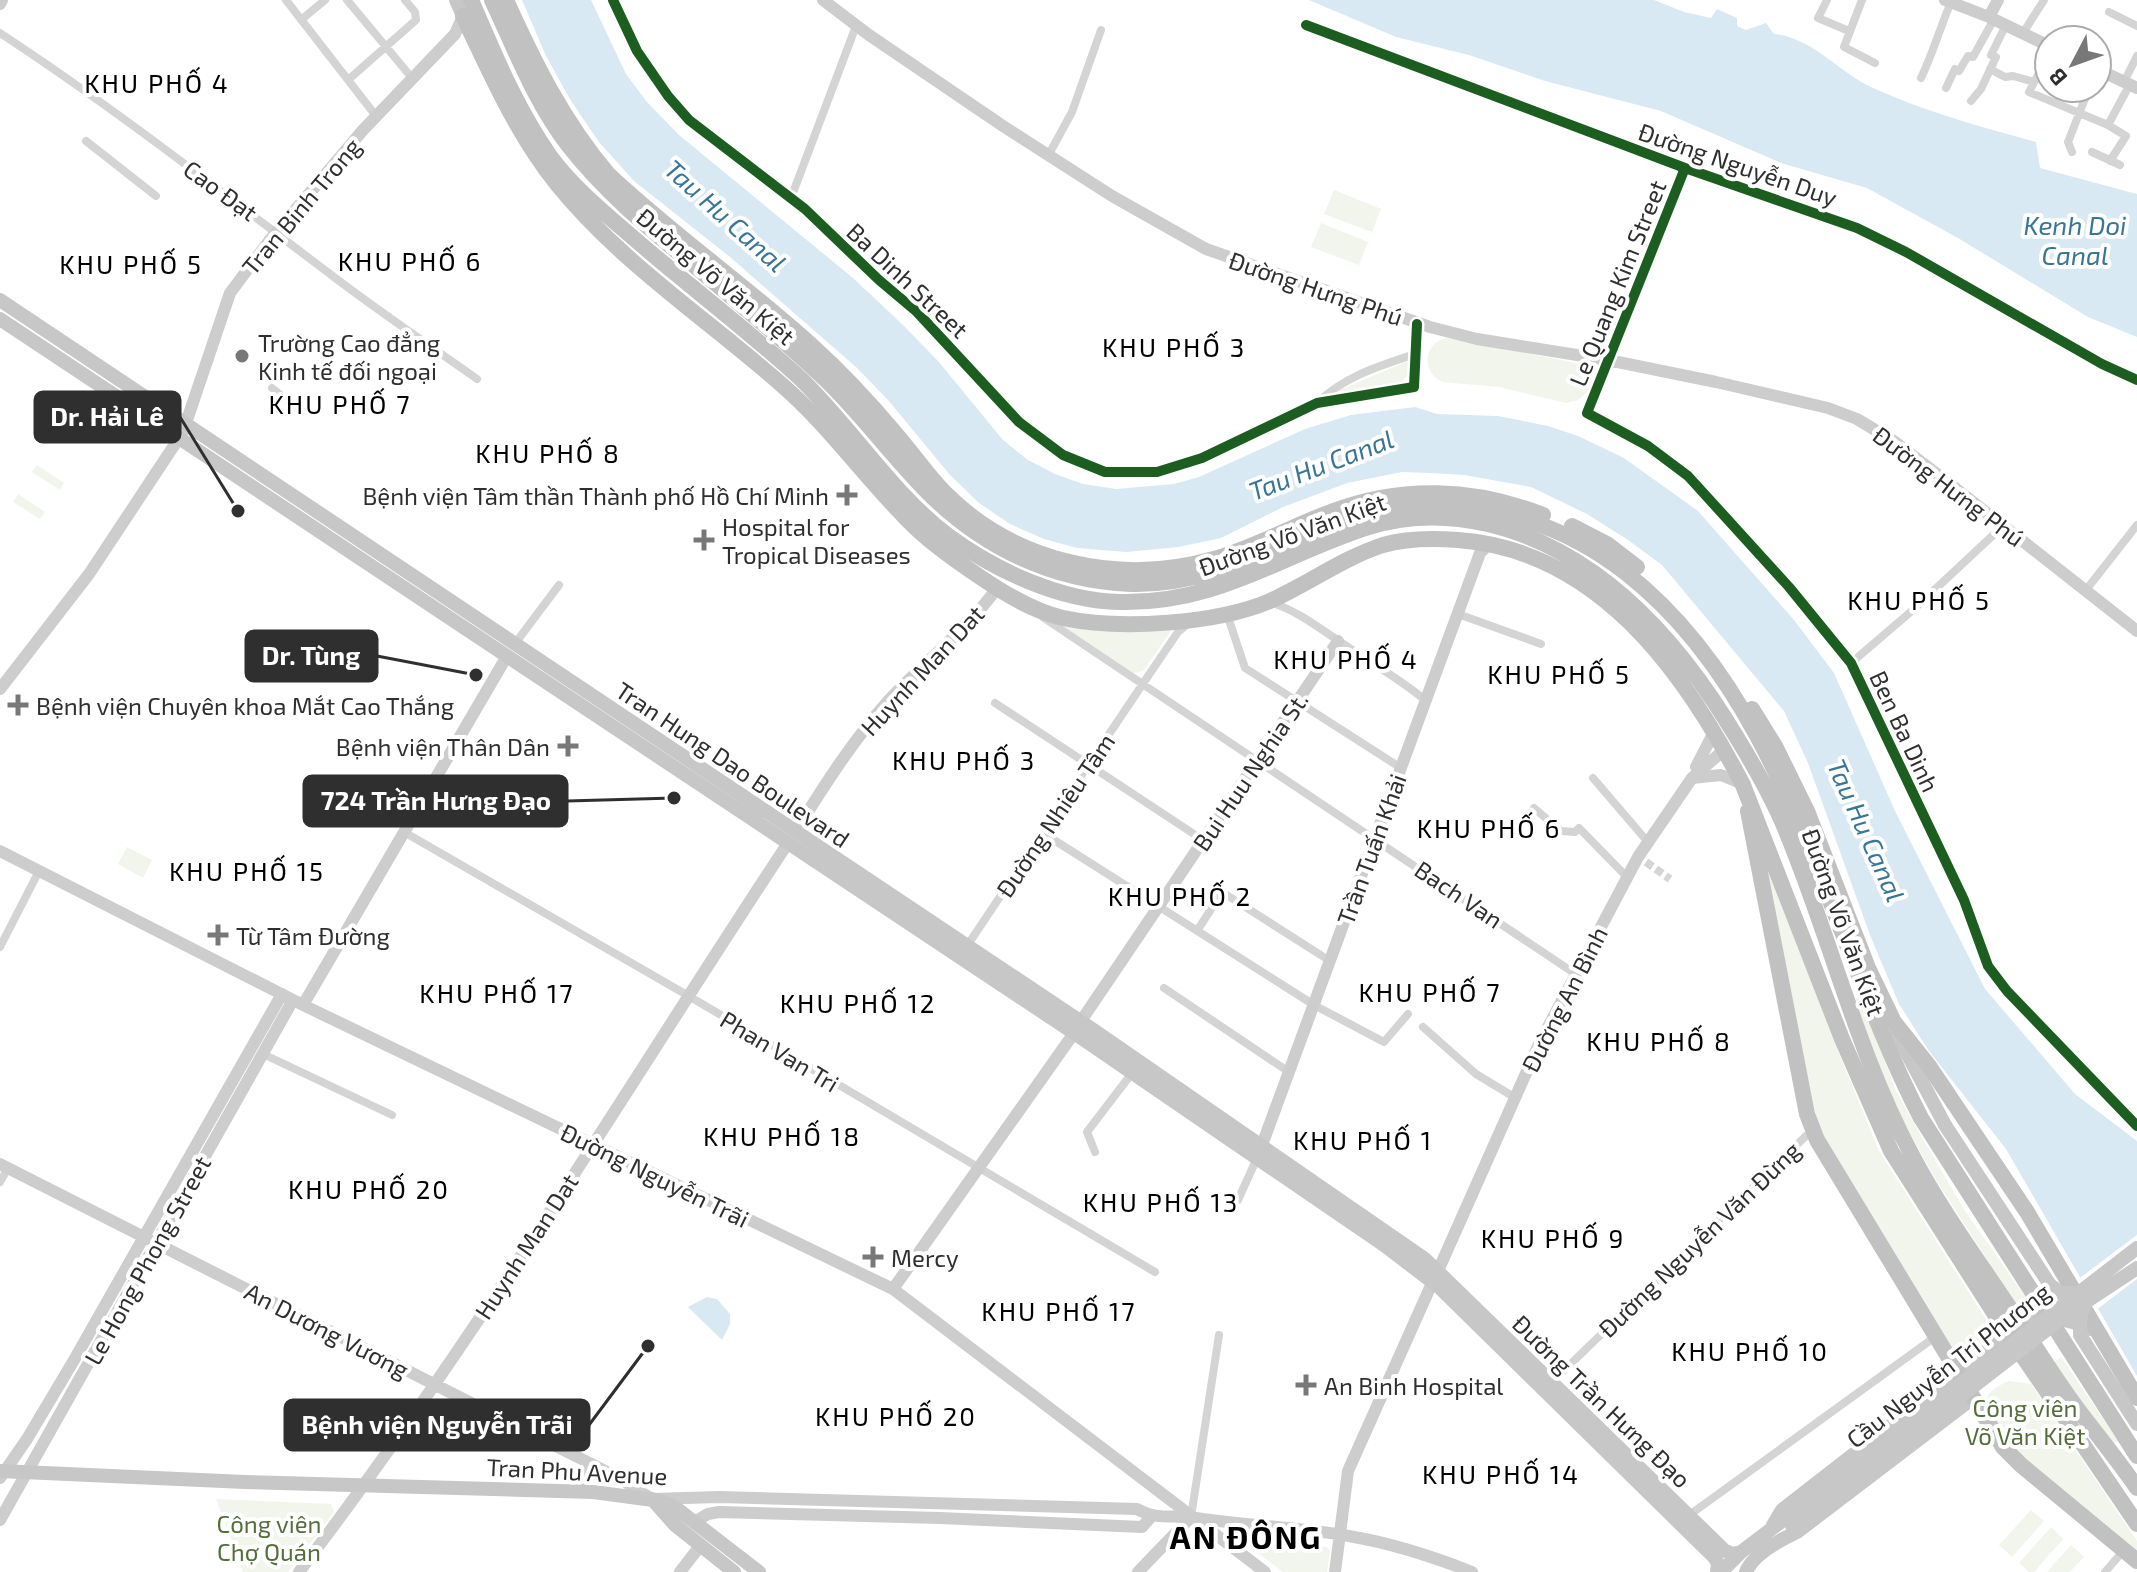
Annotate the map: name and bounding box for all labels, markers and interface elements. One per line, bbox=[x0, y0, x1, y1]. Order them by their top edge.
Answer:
north arrow bbox=[2033, 24, 2113, 104]
text: B bbox=[2043, 64, 2072, 92]
district label: KHU PHỐ 4 bbox=[84, 66, 230, 98]
street label: Đường Nguyễn Duy bbox=[1635, 116, 1841, 212]
street label: Tran Binh Trong bbox=[235, 132, 367, 280]
water label: Tau Hu Canal bbox=[659, 152, 793, 278]
street label: Cao Đạt bbox=[178, 154, 264, 226]
street label: Le Quang Kim Street bbox=[1562, 176, 1672, 390]
street label: Đường Võ Văn Kiệt bbox=[631, 202, 801, 350]
water label: Kenh Doi Canal bbox=[2023, 209, 2127, 270]
street label: Ba Dinh Street bbox=[841, 216, 975, 344]
district label: KHU PHỐ 6 bbox=[338, 244, 482, 276]
street label: Đường Hưng Phú bbox=[1225, 245, 1407, 331]
district label: KHU PHỐ 5 bbox=[59, 247, 203, 279]
place label: Trường Cao đẳng Kinh tế đối ngoại bbox=[258, 328, 440, 385]
district label: KHU PHỐ 3 bbox=[1102, 330, 1246, 362]
marker: Trường Cao đẳng Kinh tế đối ngoại bbox=[233, 347, 251, 365]
district label: KHU PHỐ 7 bbox=[268, 387, 412, 419]
callout: Dr. Hải Lê bbox=[35, 392, 180, 442]
text: Dr. Hải Lê bbox=[50, 400, 164, 431]
street label: Đường Hưng Phú bbox=[1868, 420, 2030, 552]
water label: Tau Hu Canal bbox=[1244, 422, 1398, 506]
district label: KHU PHỐ 8 bbox=[475, 436, 621, 468]
place label: Bệnh viện Tâm thần Thành phố Hồ Chí Minh bbox=[362, 481, 829, 510]
marker: Bệnh viện Tâm thần Thành phố Hồ Chí Minh bbox=[836, 484, 858, 506]
street label: Đường Võ Văn Kiệt bbox=[1194, 487, 1390, 581]
place label: Hospital for Tropical Diseases bbox=[722, 512, 911, 569]
marker: Hospital for Tropical Diseases bbox=[693, 529, 715, 551]
district label: KHU PHỐ 5 bbox=[1847, 583, 1991, 615]
street label: Huynh Man Dat bbox=[854, 599, 990, 741]
callout: Dr. Tùng bbox=[246, 631, 377, 681]
text: Dr. Tùng bbox=[262, 639, 360, 670]
district label: KHU PHỐ 4 bbox=[1273, 642, 1419, 674]
district label: KHU PHỐ 5 bbox=[1487, 657, 1631, 689]
street label: Ben Ba Dinh bbox=[1864, 666, 1946, 796]
street label: Tran Hung Dao Boulevard bbox=[611, 675, 855, 853]
street label: Bui Huu Nghia St. bbox=[1186, 686, 1314, 856]
place label: Bệnh viện Chuyên khoa Mắt Cao Thắng bbox=[36, 691, 454, 720]
marker: Bệnh viện Chuyên khoa Mắt Cao Thắng bbox=[7, 694, 29, 716]
street label: Đường Nhiêu Tâm bbox=[990, 728, 1120, 902]
place label: Bệnh viện Thân Dân bbox=[336, 732, 550, 761]
marker: Bệnh viện Thân Dân bbox=[557, 735, 579, 757]
district label: KHU PHỐ 3 bbox=[892, 743, 1036, 775]
water label: Tau Hu Canal bbox=[1822, 754, 1912, 906]
street label: Trần Tuấn Khải bbox=[1330, 770, 1412, 928]
callout: 724 Trần Hưng Đạo bbox=[304, 776, 567, 826]
text: 724 Trần Hưng Đạo bbox=[321, 784, 551, 815]
district label: KHU PHỐ 6 bbox=[1417, 811, 1561, 843]
street label: Đường Võ Văn Kiệt bbox=[1797, 824, 1891, 1020]
district label: KHU PHỐ 15 bbox=[169, 854, 325, 886]
street label: Bach Van bbox=[1410, 854, 1508, 934]
district label: KHU PHỐ 2 bbox=[1108, 879, 1252, 911]
place label: Từ Tâm Đường bbox=[236, 921, 390, 950]
street label: Đường An Bình bbox=[1515, 921, 1613, 1077]
marker: Từ Tâm Đường bbox=[207, 924, 229, 946]
district label: KHU PHỐ 7 bbox=[1358, 975, 1502, 1007]
district label: KHU PHỐ 17 bbox=[419, 976, 575, 1008]
district label: KHU PHỐ 12 bbox=[780, 986, 936, 1018]
street label: Phan Van Tri bbox=[715, 1004, 845, 1098]
district label: KHU PHỐ 8 bbox=[1586, 1024, 1732, 1056]
street label: Đường Nguyễn Trãi bbox=[556, 1117, 754, 1233]
district label: KHU PHỐ 18 bbox=[703, 1119, 861, 1151]
district label: KHU PHỐ 1 bbox=[1293, 1123, 1433, 1155]
street label: Đường Nguyễn Văn Đừng bbox=[1592, 1135, 1806, 1343]
street label: Le Hong Phong Street bbox=[78, 1151, 216, 1369]
street label: Huynh Man Dat bbox=[468, 1168, 584, 1324]
district label: KHU PHỐ 20 bbox=[288, 1172, 450, 1204]
district label: KHU PHỐ 13 bbox=[1083, 1185, 1239, 1217]
district label: KHU PHỐ 9 bbox=[1481, 1221, 1625, 1253]
place label: Mercy bbox=[891, 1243, 959, 1272]
marker: Mercy bbox=[862, 1246, 884, 1268]
street label: An Dương Vương bbox=[240, 1276, 414, 1384]
street label: Cầu Nguyễn Tri Phương bbox=[1840, 1277, 2056, 1453]
district label: KHU PHỐ 17 bbox=[981, 1294, 1137, 1326]
street label: Đường Trần Hưng Đạo bbox=[1507, 1309, 1697, 1493]
district label: KHU PHỐ 10 bbox=[1671, 1334, 1829, 1366]
place label: An Binh Hospital bbox=[1324, 1371, 1503, 1400]
marker: An Binh Hospital bbox=[1295, 1374, 1317, 1396]
park label: Công viên Võ Văn Kiệt bbox=[1965, 1393, 2085, 1450]
district label: KHU PHỐ 20 bbox=[815, 1399, 977, 1431]
callout: Bệnh viện Nguyễn Trãi bbox=[285, 1400, 589, 1450]
text: Bệnh viện Nguyễn Trãi bbox=[301, 1408, 573, 1440]
street label: Tran Phu Avenue bbox=[486, 1452, 668, 1490]
district label: KHU PHỐ 14 bbox=[1422, 1457, 1580, 1489]
park label: Công viên Chợ Quán bbox=[217, 1509, 321, 1566]
district label: AN ĐÔNG bbox=[1170, 1517, 1322, 1555]

